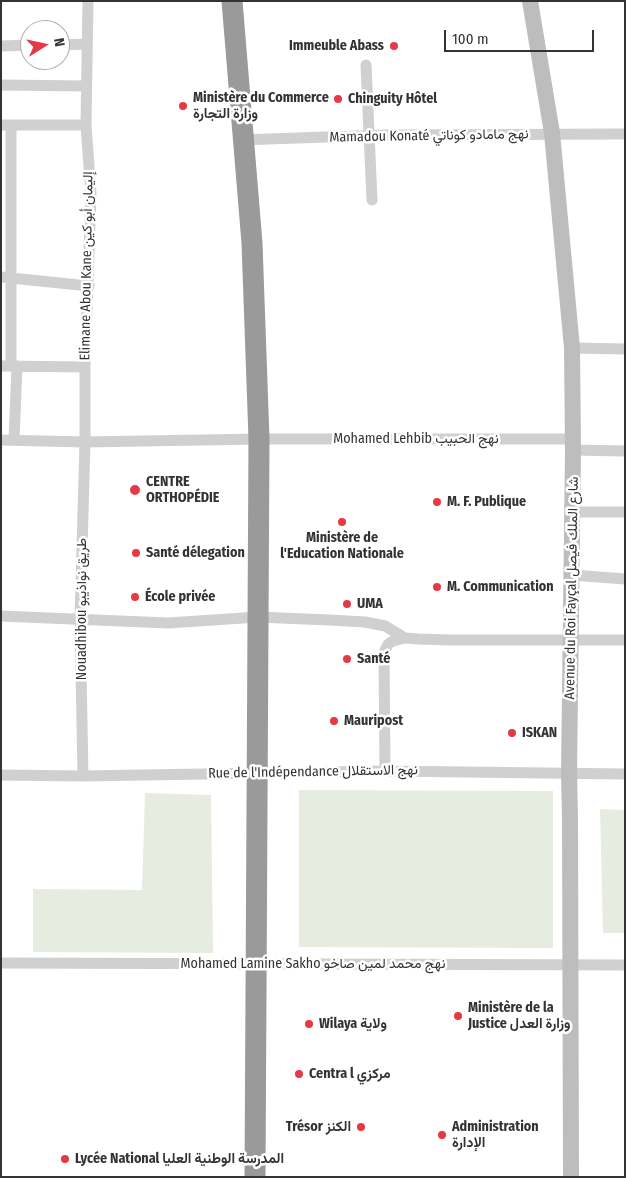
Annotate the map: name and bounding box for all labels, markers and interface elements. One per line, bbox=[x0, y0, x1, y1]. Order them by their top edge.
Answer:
north arrow bbox=[20, 20, 70, 70]
scale bar bbox=[446, 20, 596, 52]
text: 100 m bbox=[452, 30, 489, 48]
text: N bbox=[50, 37, 68, 48]
place label: Immeuble Abass bbox=[289, 38, 384, 54]
marker: Immeuble Abass bbox=[388, 40, 400, 52]
place label: Ministère du Commerce وزارة التجارة bbox=[193, 90, 329, 122]
place label: Chinguity Hôtel bbox=[348, 91, 437, 107]
marker: Chinguity Hôtel bbox=[332, 93, 344, 105]
marker: Ministère du Commerce وزارة التجارة bbox=[177, 100, 189, 112]
street label: Mamadou Konaté نهج مامادو كوناتي bbox=[329, 126, 529, 146]
street label: Elimane Abou Kane إليمان أبو كين bbox=[77, 171, 97, 361]
street label: Mohamed Lehbib نهج الحبيب bbox=[333, 431, 499, 447]
place label: CENTRE ORTHOPÉDIE bbox=[146, 474, 219, 507]
street label: Avenue du Roi Fayçal شارع الملك فيصل bbox=[562, 476, 582, 700]
marker: CENTRE ORTHOPÉDIE bbox=[128, 483, 142, 497]
place label: M. F. Publique bbox=[447, 494, 526, 510]
marker: M. F. Publique bbox=[431, 496, 443, 508]
marker: Ministère de l'Education Nationale bbox=[336, 516, 348, 528]
place label: Ministère de l'Education Nationale bbox=[280, 530, 404, 562]
street label: Nouadhibou طريق نواذيبو bbox=[74, 538, 90, 680]
place label: Santé délegation bbox=[146, 545, 245, 561]
marker: Santé délegation bbox=[130, 547, 142, 559]
place label: M. Communication bbox=[447, 579, 554, 595]
marker: M. Communication bbox=[431, 581, 443, 593]
place label: École privée bbox=[145, 589, 215, 605]
marker: École privée bbox=[129, 591, 141, 603]
place label: UMA bbox=[357, 596, 383, 612]
marker: UMA bbox=[341, 598, 353, 610]
place label: Santé bbox=[357, 651, 390, 667]
marker: Santé bbox=[341, 653, 353, 665]
place label: Mauripost bbox=[344, 713, 403, 729]
marker: Mauripost bbox=[328, 715, 340, 727]
place label: ISKAN bbox=[522, 725, 557, 741]
marker: ISKAN bbox=[506, 727, 518, 739]
street label: Rue de l'Indépendance نهج الاستقلال bbox=[208, 762, 418, 782]
street label: Mohamed Lamine Sakho نهج محمد لمين صاخو bbox=[181, 956, 445, 972]
place label: Ministère de la Justice وزارة العدل bbox=[468, 1000, 571, 1032]
marker: Ministère de la Justice وزارة العدل bbox=[452, 1010, 464, 1022]
place label: Wilaya ولاية bbox=[319, 1016, 387, 1032]
marker: Wilaya ولاية bbox=[303, 1018, 315, 1030]
place label: Centra l مركزي bbox=[309, 1066, 391, 1082]
marker: Centra l مركزي bbox=[293, 1068, 305, 1080]
place label: Trésor الكنز bbox=[286, 1119, 351, 1135]
place label: Administration الإدارة bbox=[452, 1119, 539, 1152]
marker: Trésor الكنز bbox=[355, 1121, 367, 1133]
marker: Administration الإدارة bbox=[436, 1129, 448, 1141]
place label: Lycée National المدرسة الوطنية العليا bbox=[75, 1151, 284, 1167]
marker: Lycée National المدرسة الوطنية العليا bbox=[59, 1153, 71, 1165]

